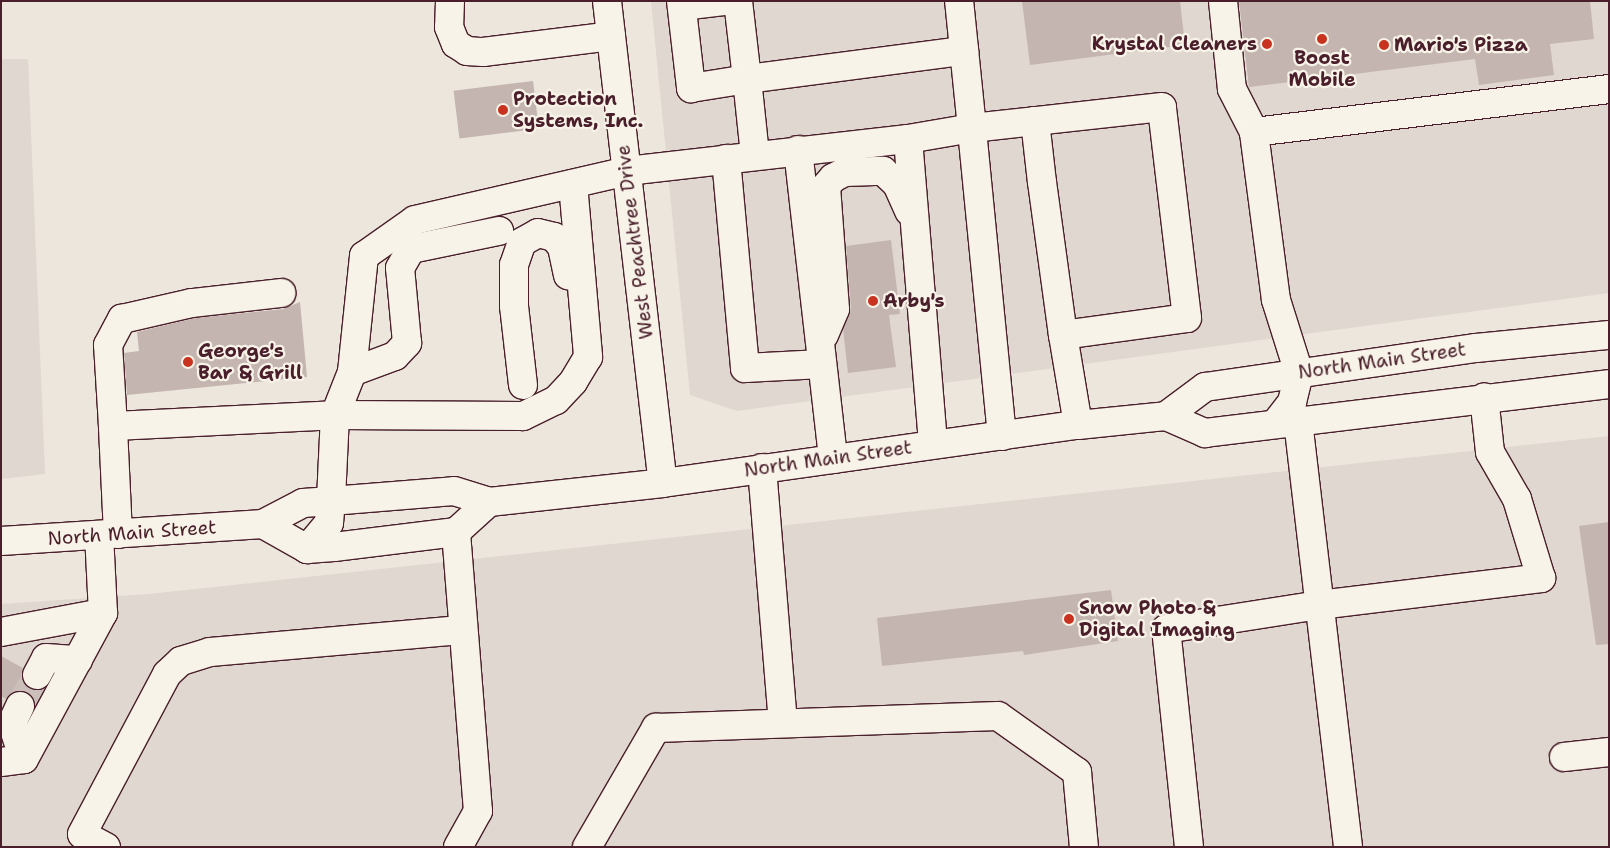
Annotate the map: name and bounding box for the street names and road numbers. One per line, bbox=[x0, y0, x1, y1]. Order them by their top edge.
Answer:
street label: West Peachtree Drive bbox=[612, 144, 658, 340]
street label: North Main Street bbox=[1297, 338, 1467, 384]
street label: North Main Street bbox=[743, 436, 913, 482]
street label: North Main Street bbox=[47, 516, 217, 550]

